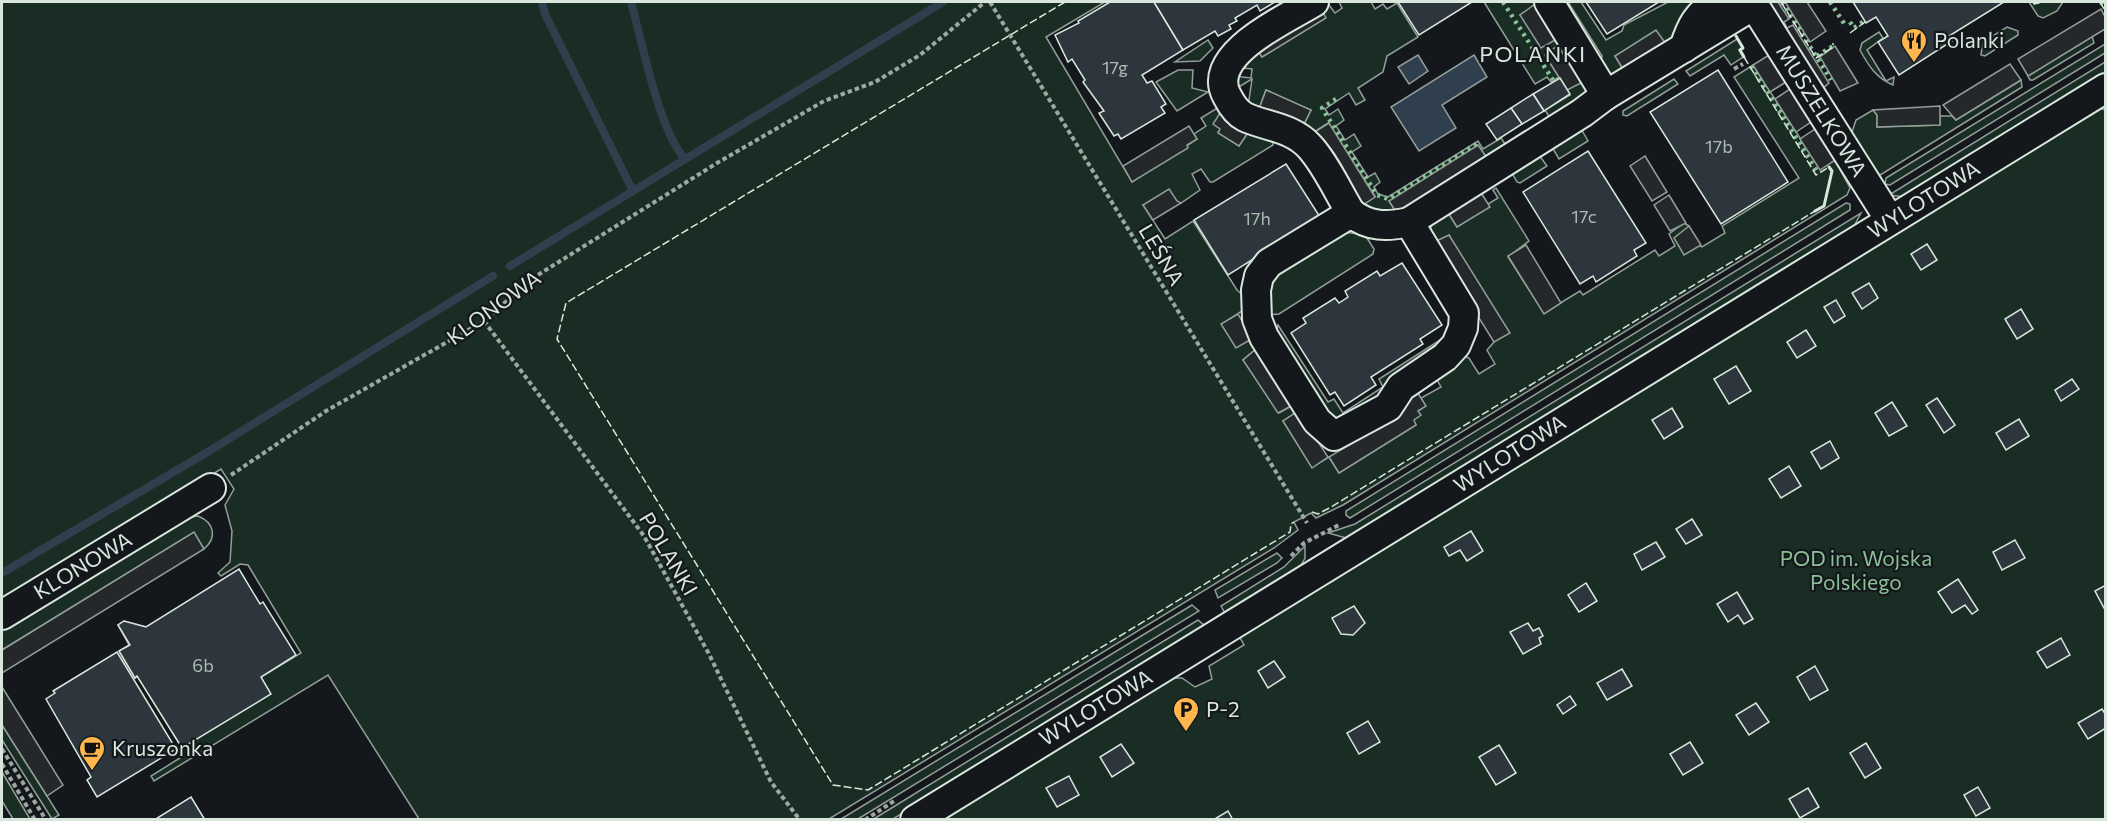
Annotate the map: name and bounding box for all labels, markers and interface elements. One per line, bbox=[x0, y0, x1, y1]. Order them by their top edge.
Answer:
restaurant icon: Polanki bbox=[1899, 26, 1929, 64]
place label: Polanki bbox=[1934, 27, 2005, 52]
district label: POLANKI bbox=[1479, 40, 1587, 67]
street label: MUSZELKOWA bbox=[1772, 40, 1873, 181]
house number: 17g bbox=[1102, 56, 1128, 78]
house number: 17b bbox=[1705, 135, 1733, 157]
street label: WYLOTOWA bbox=[1863, 154, 1984, 243]
house number: 17c bbox=[1571, 205, 1597, 227]
house number: 17h bbox=[1243, 207, 1271, 229]
street label: LEŚNA bbox=[1134, 219, 1190, 289]
street label: KLONOWA bbox=[441, 264, 545, 349]
street label: WYLOTOWA bbox=[1449, 408, 1570, 497]
street label: POLANKI bbox=[635, 507, 704, 599]
street label: KLONOWA bbox=[29, 526, 136, 604]
park label: POD im. Wojska Polskiego bbox=[1780, 545, 1932, 594]
house number: 6b bbox=[192, 654, 214, 676]
street label: WYLOTOWA bbox=[1034, 663, 1156, 750]
parking icon: P-2 bbox=[1171, 695, 1201, 733]
place label: P-2 bbox=[1206, 696, 1240, 721]
cafe icon: Kruszonka bbox=[77, 734, 107, 772]
place label: Kruszonka bbox=[112, 735, 213, 760]

